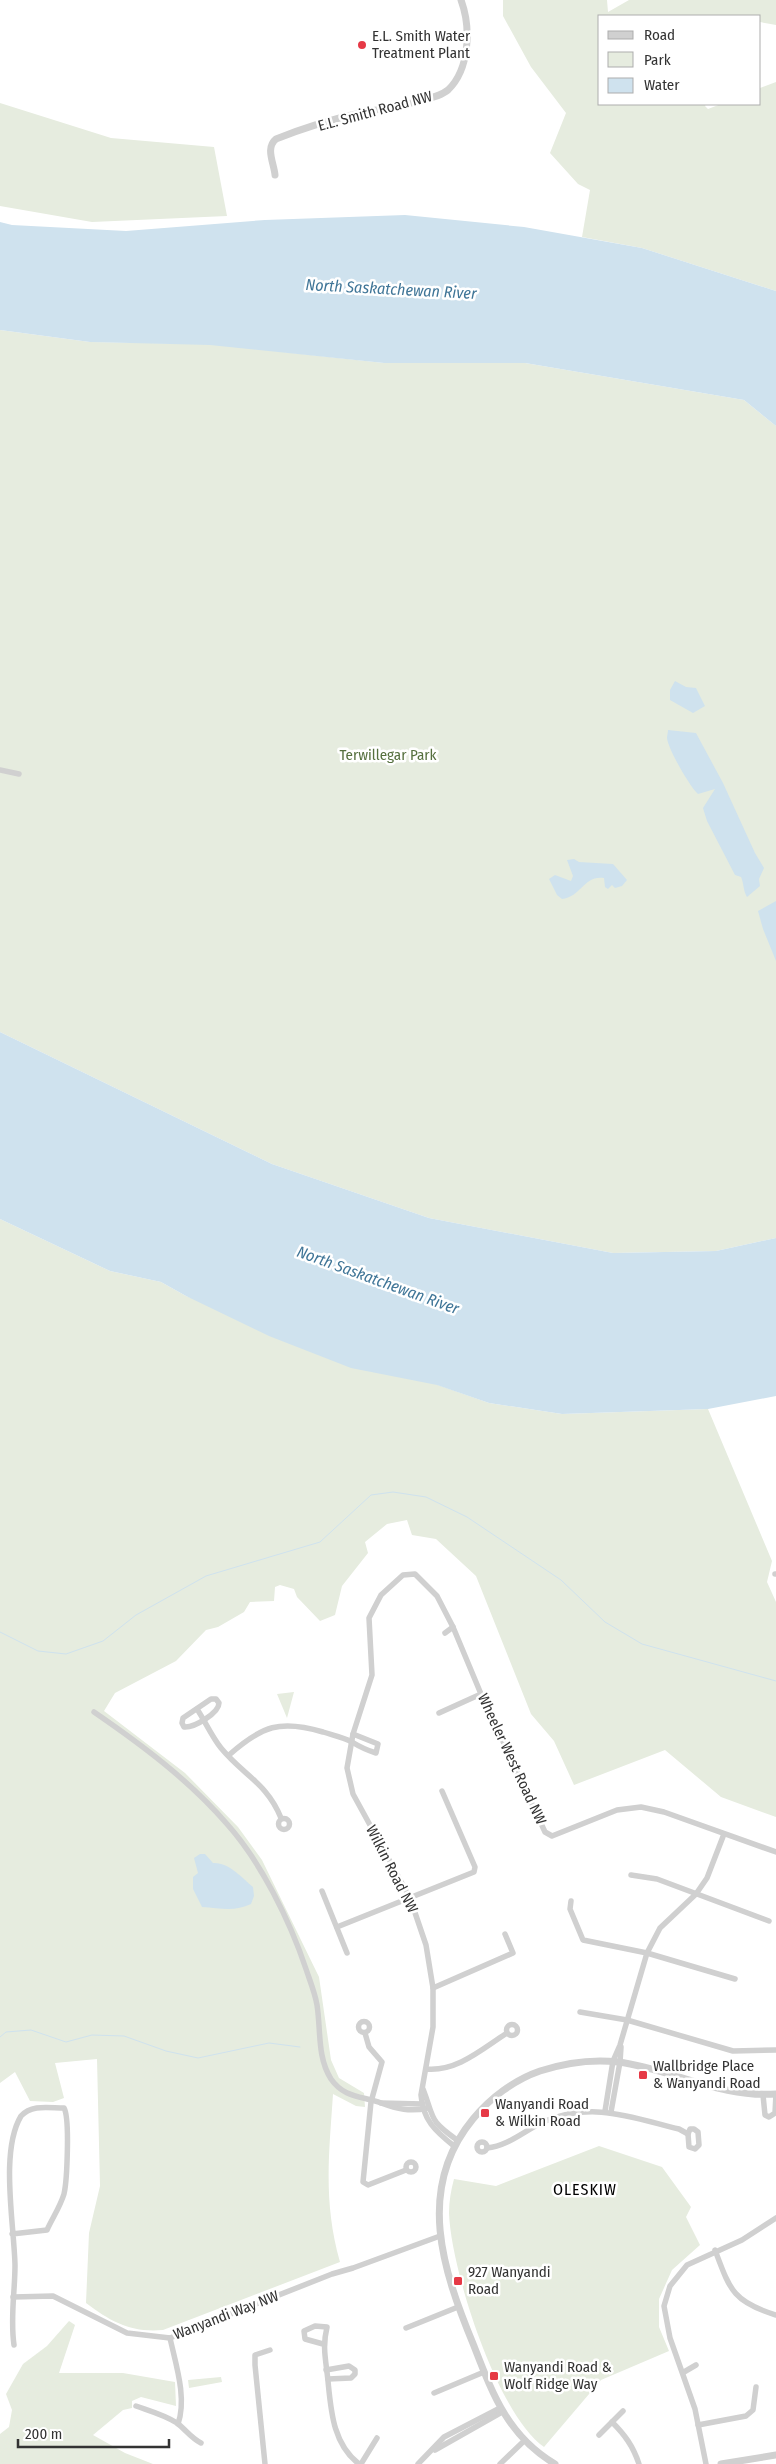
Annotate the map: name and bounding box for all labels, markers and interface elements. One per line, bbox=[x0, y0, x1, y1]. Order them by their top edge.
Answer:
legend bbox=[598, 15, 761, 105]
text: Road bbox=[644, 26, 675, 44]
place label: E.L. Smith Water Treatment Plant bbox=[372, 27, 471, 62]
marker: E.L. Smith Water Treatment Plant bbox=[356, 39, 368, 51]
text: Park bbox=[644, 51, 671, 69]
text: Water bbox=[644, 76, 680, 94]
street label: E.L. Smith Road NW bbox=[316, 87, 434, 135]
water label: North Saskatchewan River bbox=[305, 275, 477, 303]
park label: Terwillegar Park bbox=[339, 746, 437, 764]
water label: North Saskatchewan River bbox=[294, 1242, 462, 1318]
street label: Wheeler West Road NW bbox=[474, 1691, 550, 1827]
street label: Wilkin Road NW bbox=[362, 1822, 422, 1916]
place label: Wallbridge Place & Wanyandi Road bbox=[653, 2057, 761, 2092]
marker: Wallbridge Place & Wanyandi Road bbox=[637, 2069, 649, 2081]
place label: Wanyandi Road & Wilkin Road bbox=[495, 2095, 589, 2130]
marker: Wanyandi Road & Wilkin Road bbox=[479, 2107, 491, 2119]
district label: OLESKIW bbox=[553, 2180, 617, 2199]
place label: 927 Wanyandi Road bbox=[468, 2263, 551, 2298]
marker: 927 Wanyandi Road bbox=[452, 2275, 464, 2287]
street label: Wanyandi Way NW bbox=[171, 2287, 281, 2343]
place label: Wanyandi Road & Wolf Ridge Way bbox=[504, 2358, 612, 2393]
marker: Wanyandi Road & Wolf Ridge Way bbox=[488, 2370, 500, 2382]
scale bar bbox=[18, 2416, 169, 2448]
text: 200 m bbox=[25, 2425, 62, 2443]

